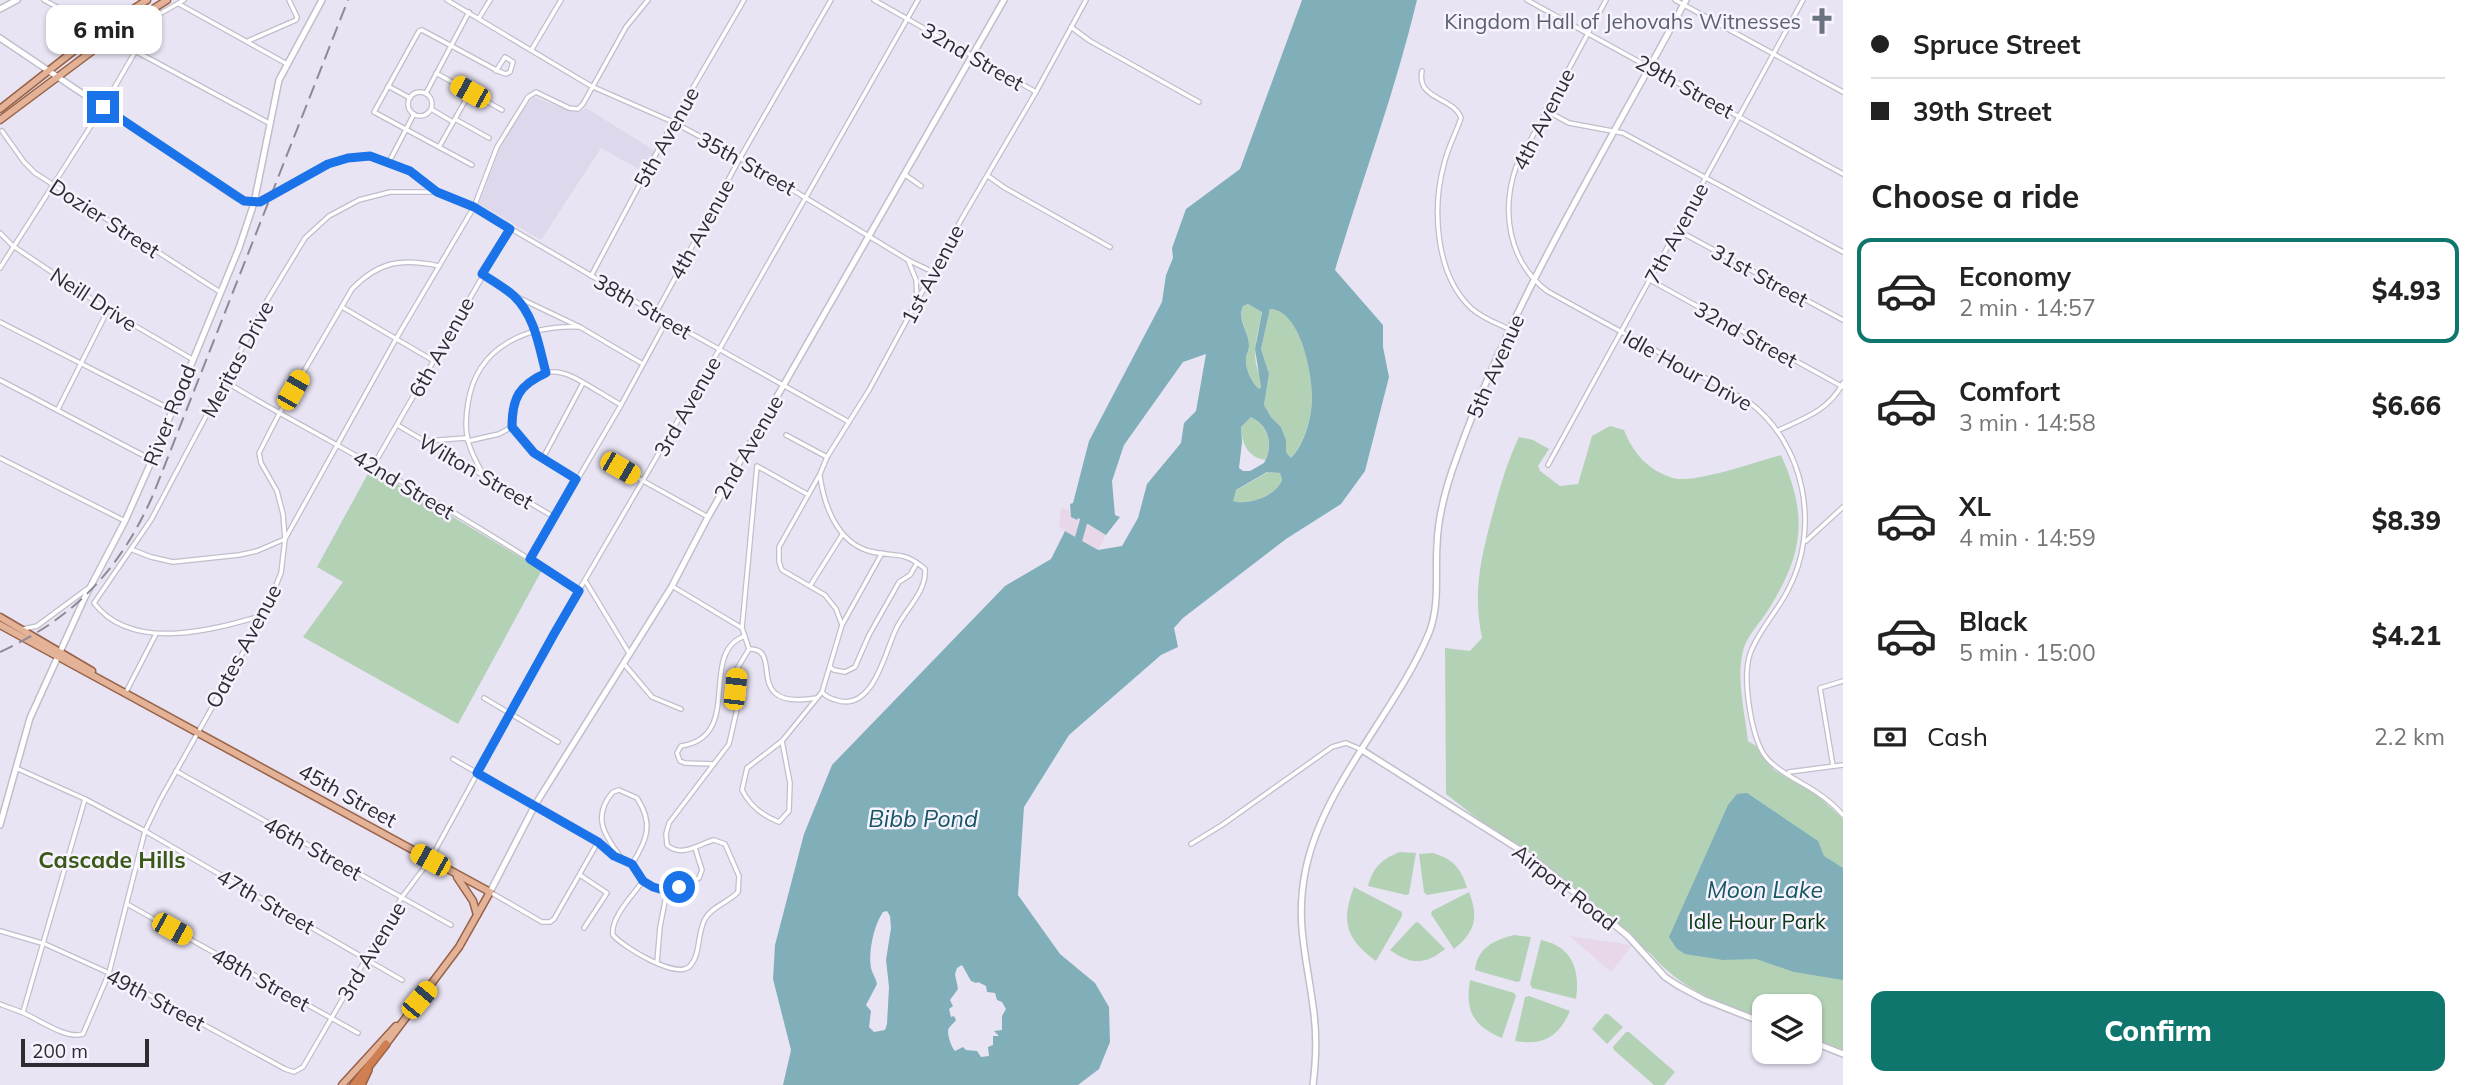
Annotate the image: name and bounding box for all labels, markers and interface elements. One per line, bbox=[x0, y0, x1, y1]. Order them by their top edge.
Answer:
callout: 6 min bbox=[45, 6, 161, 55]
church icon: Kingdom Hall of Jehovahs Witnesses bbox=[1807, 6, 1837, 36]
place label: Kingdom Hall of Jehovahs Witnesses bbox=[1444, 8, 1801, 34]
text: 6 min bbox=[73, 15, 135, 44]
street label: 32nd Street bbox=[917, 16, 1029, 96]
text: Spruce Street bbox=[1913, 28, 2081, 61]
street label: 29th Street bbox=[1631, 48, 1739, 124]
street label: 4th Avenue bbox=[1506, 64, 1580, 174]
car bbox=[447, 73, 494, 111]
street label: 5th Avenue bbox=[628, 82, 704, 192]
route end bbox=[87, 91, 119, 123]
text: 39th Street bbox=[1913, 95, 2052, 128]
street label: 35th Street bbox=[693, 125, 801, 201]
street label: Dozier Street bbox=[45, 173, 165, 263]
street label: 4th Avenue bbox=[663, 174, 739, 284]
text: Choose a ride bbox=[1871, 176, 2079, 216]
street label: 7th Avenue bbox=[1638, 178, 1714, 288]
street label: 1st Avenue bbox=[895, 220, 969, 328]
street label: 31st Street bbox=[1707, 238, 1813, 312]
icon: car bbox=[1875, 259, 1938, 322]
text: Economy bbox=[1959, 260, 2071, 293]
street label: Neill Drive bbox=[46, 261, 142, 337]
street label: 38th Street bbox=[590, 268, 696, 344]
text: $4.93 bbox=[2372, 274, 2441, 307]
street label: 6th Avenue bbox=[403, 292, 479, 402]
text: 2 min · 14:57 bbox=[1959, 293, 2096, 322]
street label: 32nd Street bbox=[1690, 295, 1802, 373]
street label: Meritas Drive bbox=[195, 296, 279, 422]
street label: 5th Avenue bbox=[1461, 310, 1529, 422]
street label: Idle Hour Drive bbox=[1619, 324, 1757, 416]
street label: 3rd Avenue bbox=[648, 351, 726, 461]
street label: River Road bbox=[137, 361, 201, 469]
car bbox=[274, 367, 313, 413]
icon: car bbox=[1875, 374, 1938, 437]
text: Comfort bbox=[1959, 375, 2060, 408]
text: $6.66 bbox=[2372, 389, 2441, 422]
street label: 2nd Avenue bbox=[708, 390, 788, 504]
text: 3 min · 14:58 bbox=[1959, 408, 2096, 437]
street label: Wilton Street bbox=[414, 428, 538, 514]
street label: 42nd Street bbox=[349, 444, 459, 524]
car bbox=[597, 448, 644, 488]
icon: car bbox=[1875, 489, 1938, 552]
text: XL bbox=[1959, 490, 1991, 523]
text: $8.39 bbox=[2372, 504, 2441, 537]
text: 4 min · 14:59 bbox=[1959, 523, 2096, 552]
street label: Oates Avenue bbox=[199, 580, 287, 712]
icon: car bbox=[1875, 604, 1938, 667]
text: Black bbox=[1959, 605, 2027, 638]
text: $4.21 bbox=[2372, 619, 2441, 652]
text: 5 min · 15:00 bbox=[1959, 638, 2096, 667]
car bbox=[723, 667, 748, 711]
icon: cash bbox=[1871, 718, 1909, 756]
text: Cash bbox=[1927, 720, 1988, 753]
text: 2.2 km bbox=[2374, 722, 2445, 751]
street label: 45th Street bbox=[294, 757, 402, 833]
water label: Bibb Pond bbox=[868, 804, 978, 833]
street label: 46th Street bbox=[259, 810, 367, 886]
street label: Airport Road bbox=[1508, 838, 1622, 936]
car bbox=[407, 841, 454, 879]
district label: Cascade Hills bbox=[38, 845, 186, 874]
street label: 47th Street bbox=[213, 863, 319, 939]
route start bbox=[663, 871, 695, 903]
water label: Moon Lake bbox=[1707, 875, 1823, 904]
street label: 3rd Avenue bbox=[331, 897, 411, 1005]
park label: Idle Hour Park bbox=[1688, 908, 1826, 934]
car bbox=[149, 910, 196, 948]
street label: 48th Street bbox=[207, 941, 315, 1017]
street label: 49th Street bbox=[102, 962, 210, 1036]
car bbox=[398, 977, 441, 1023]
button: Confirm bbox=[1871, 991, 2445, 1071]
map controls bbox=[1752, 994, 1822, 1064]
button: layers bbox=[1752, 994, 1822, 1064]
scale bar bbox=[21, 1036, 149, 1068]
text: 200 m bbox=[32, 1039, 88, 1063]

